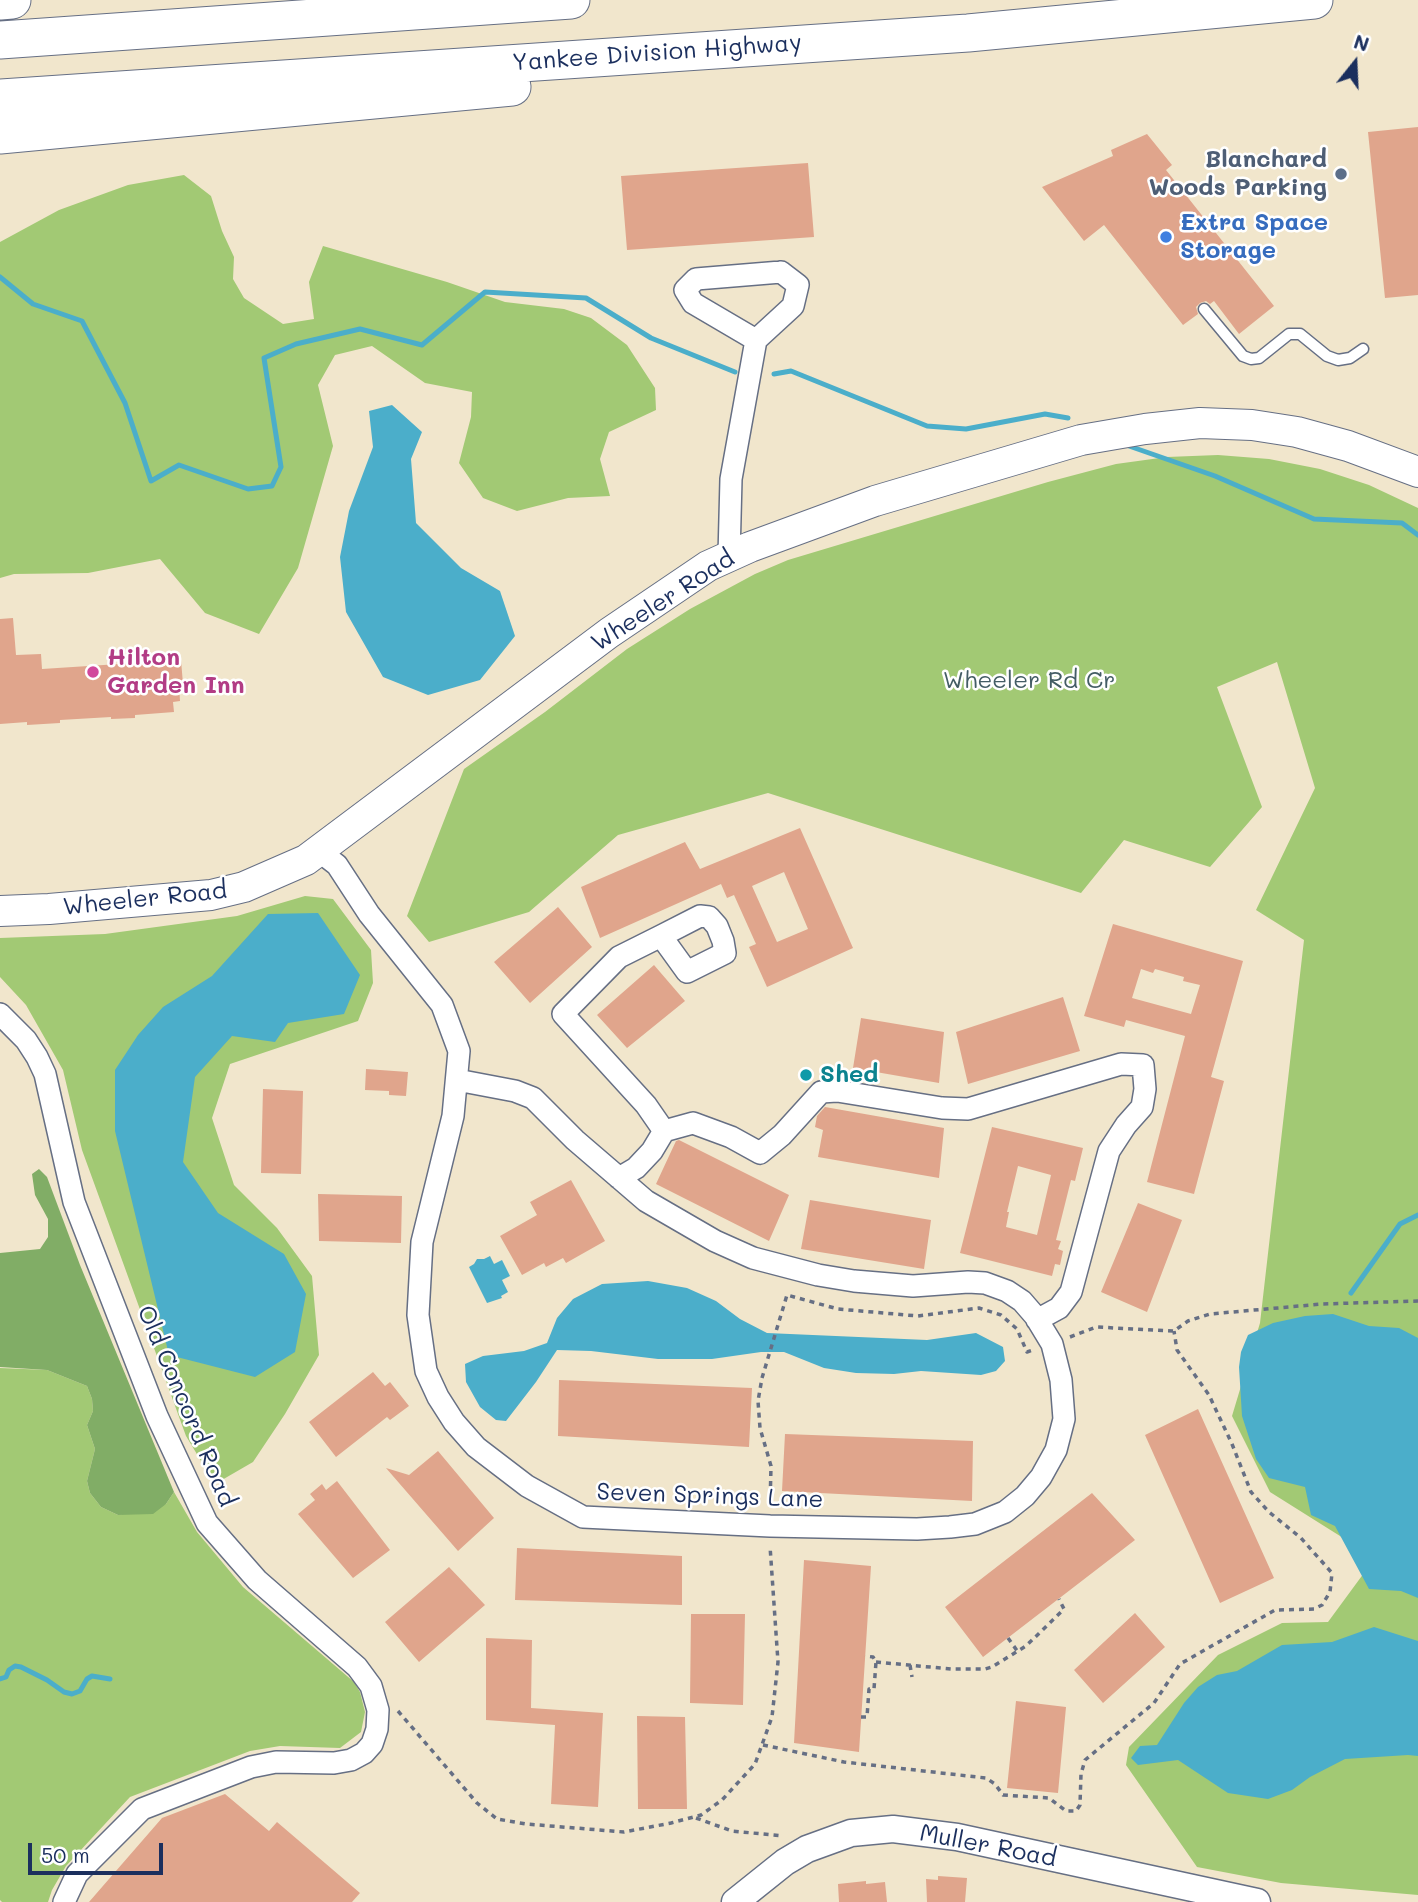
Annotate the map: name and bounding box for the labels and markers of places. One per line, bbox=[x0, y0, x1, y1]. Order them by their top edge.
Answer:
place label: Blanchard Woods Parking bbox=[1149, 146, 1327, 202]
marker: Blanchard Woods Parking bbox=[1333, 166, 1349, 182]
place label: Extra Space Storage bbox=[1180, 209, 1328, 265]
marker: Extra Space Storage bbox=[1158, 229, 1174, 245]
place label: Hilton Garden Inn bbox=[107, 644, 244, 700]
marker: Hilton Garden Inn bbox=[85, 664, 101, 680]
place label: Shed bbox=[820, 1061, 878, 1089]
marker: Shed bbox=[798, 1067, 814, 1083]

